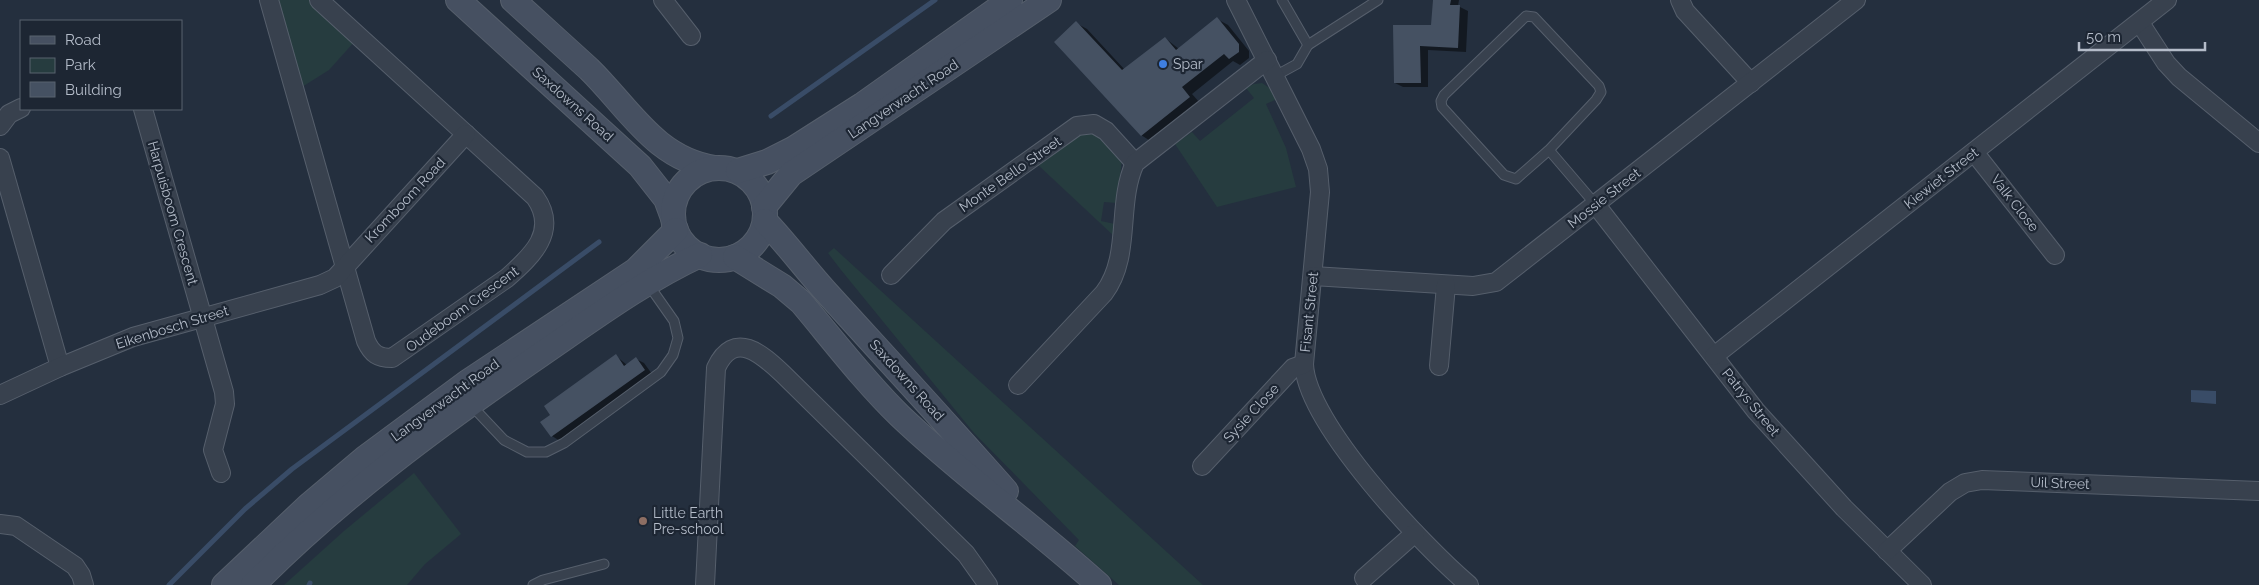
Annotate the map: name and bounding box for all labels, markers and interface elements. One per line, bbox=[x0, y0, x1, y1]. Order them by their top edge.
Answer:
legend bbox=[20, 20, 182, 110]
scale bar bbox=[2079, 20, 2205, 52]
text: 50 m bbox=[2086, 28, 2121, 46]
text: Road bbox=[65, 31, 101, 49]
text: Park bbox=[65, 56, 96, 74]
street label: Langverwacht Road bbox=[845, 56, 961, 142]
place label: Spar bbox=[1173, 56, 1203, 72]
marker: Spar bbox=[1157, 58, 1169, 70]
street label: Saxdowns Road bbox=[529, 64, 617, 144]
text: Building bbox=[65, 81, 122, 99]
street label: Monte Bello Street bbox=[956, 133, 1064, 215]
street label: Harpuisboom Crescent bbox=[145, 139, 201, 287]
street label: Kiewiet Street bbox=[1901, 144, 1982, 212]
street label: Kromboom Road bbox=[362, 154, 448, 246]
street label: Mossie Street bbox=[1565, 165, 1644, 231]
street label: Valk Close bbox=[1988, 171, 2042, 235]
street label: Oudeboom Crescent bbox=[403, 263, 522, 355]
street label: Fisant Street bbox=[1297, 271, 1321, 353]
street label: Eikenbosch Street bbox=[114, 302, 231, 352]
street label: Saxdowns Road bbox=[867, 336, 947, 424]
street label: Langverwacht Road bbox=[388, 355, 502, 445]
street label: Patrys Street bbox=[1719, 365, 1783, 439]
street label: Sysie Close bbox=[1220, 380, 1282, 446]
street label: Uil Street bbox=[2030, 474, 2090, 492]
place label: Little Earth Pre-school bbox=[653, 505, 724, 537]
marker: Little Earth Pre-school bbox=[637, 515, 649, 527]

